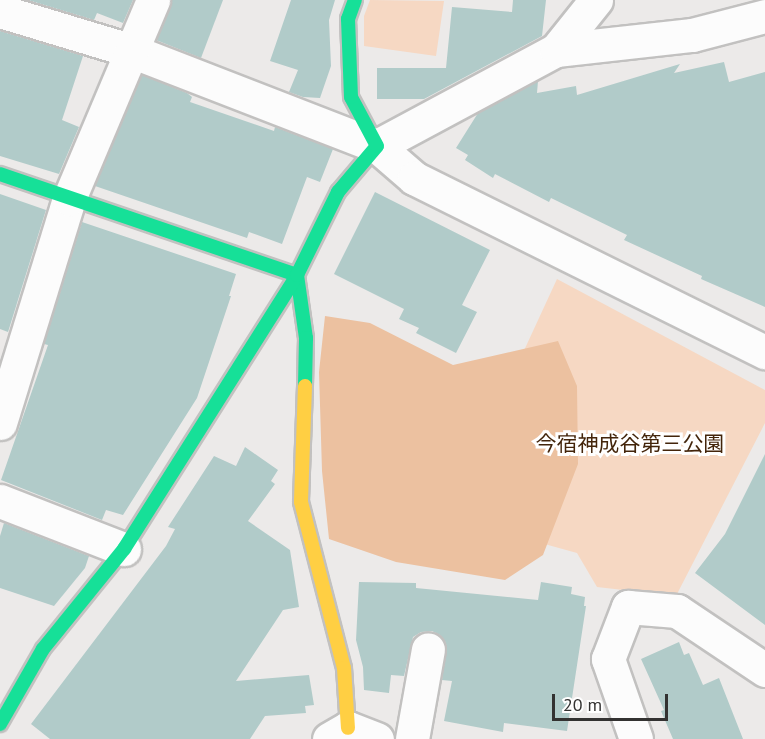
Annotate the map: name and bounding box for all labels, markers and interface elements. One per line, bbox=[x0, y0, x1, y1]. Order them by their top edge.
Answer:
park label: 今宿神成谷第三公園 bbox=[536, 431, 724, 457]
scale bar bbox=[555, 682, 670, 720]
text: 20 m bbox=[563, 693, 602, 716]

